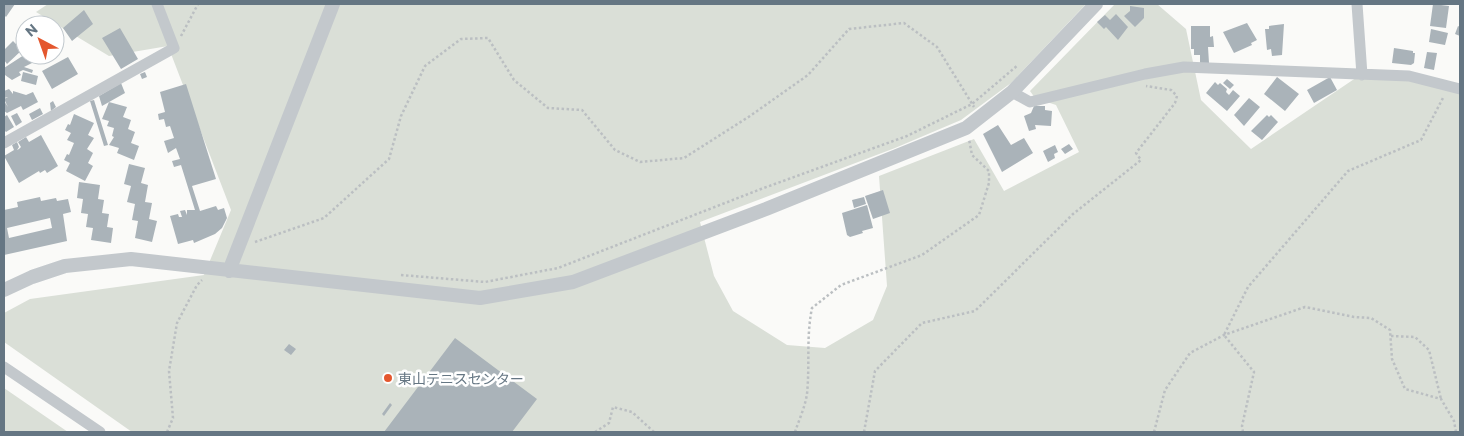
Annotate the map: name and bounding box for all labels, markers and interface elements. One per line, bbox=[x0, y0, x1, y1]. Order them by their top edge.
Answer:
north arrow bbox=[15, 15, 65, 65]
text: N bbox=[22, 20, 41, 40]
place label: 東山テニスセンター bbox=[398, 370, 524, 387]
marker: 東山テニスセンター bbox=[382, 372, 394, 384]

